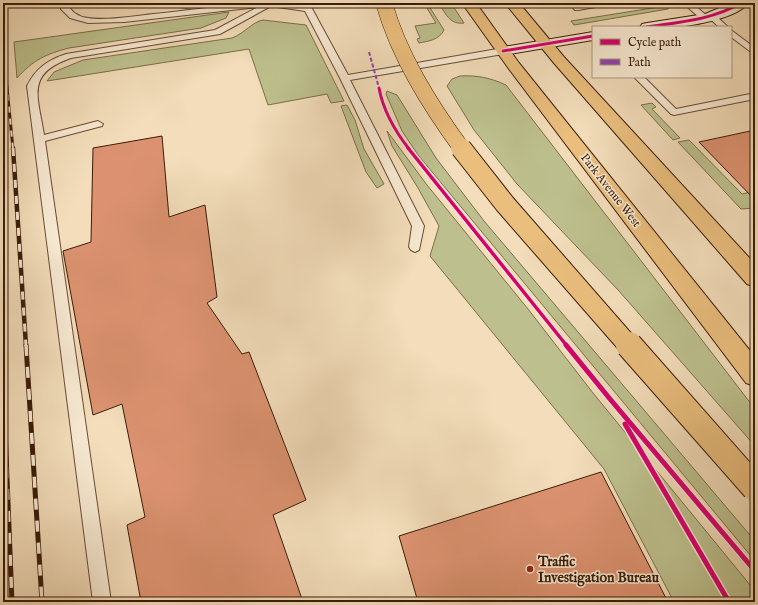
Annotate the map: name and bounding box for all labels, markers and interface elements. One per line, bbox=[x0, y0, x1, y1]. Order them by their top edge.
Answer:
legend bbox=[592, 26, 732, 78]
text: Cycle path bbox=[628, 35, 682, 51]
text: Path bbox=[628, 55, 651, 70]
street label: Park Avenue West bbox=[577, 150, 644, 230]
place label: Traffic Investigation Bureau bbox=[537, 553, 660, 587]
marker: Traffic Investigation Bureau bbox=[525, 564, 535, 574]

